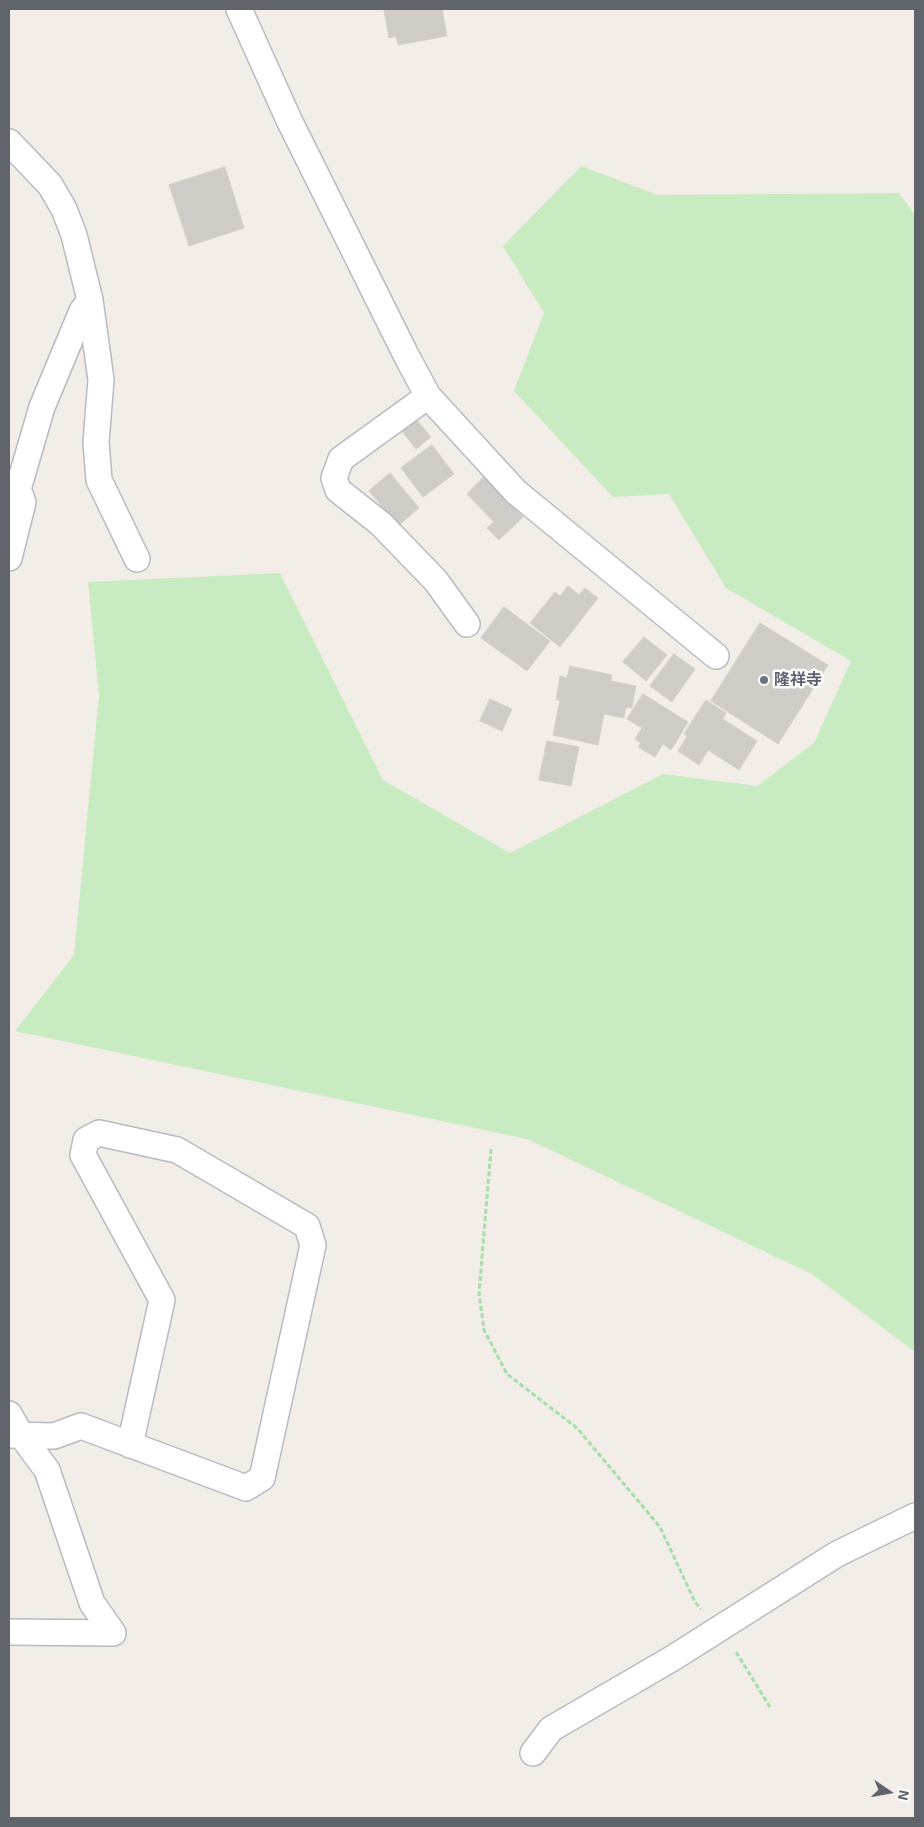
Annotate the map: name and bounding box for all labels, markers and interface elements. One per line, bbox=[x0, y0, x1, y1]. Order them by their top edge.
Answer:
place label: 隆祥寺 bbox=[774, 670, 822, 690]
marker: 隆祥寺 bbox=[758, 674, 770, 686]
north arrow bbox=[864, 1767, 914, 1817]
text: N bbox=[895, 1789, 914, 1802]

